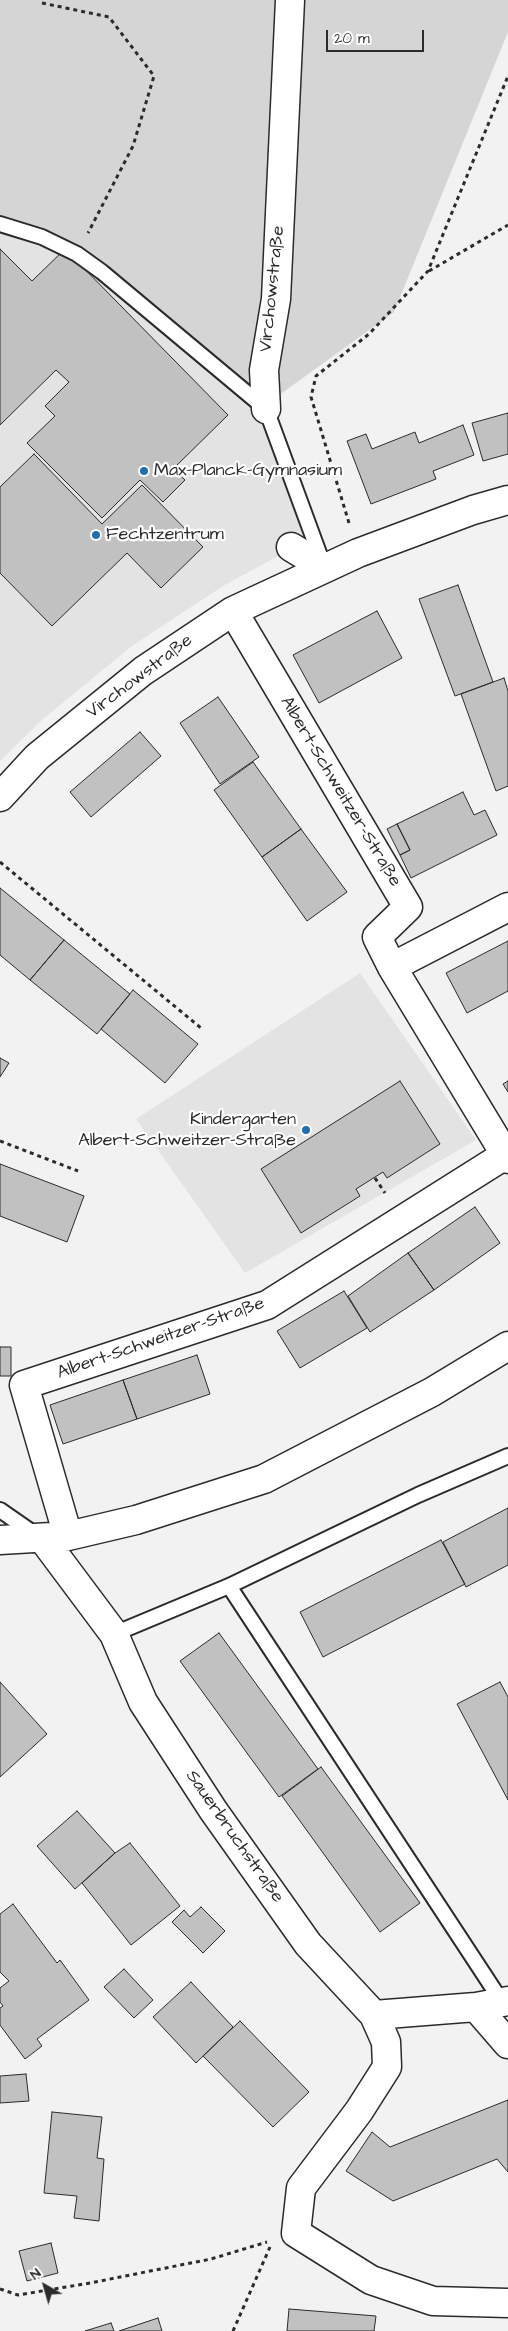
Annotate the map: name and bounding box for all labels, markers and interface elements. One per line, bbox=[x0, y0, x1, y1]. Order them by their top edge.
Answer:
scale bar bbox=[328, 20, 426, 52]
text: 20 m bbox=[334, 28, 370, 49]
street label: Virchowstraße bbox=[256, 225, 290, 353]
place label: Max-Planck-Gymnasium bbox=[154, 460, 342, 482]
marker: Max-Planck-Gymnasium bbox=[138, 465, 150, 477]
place label: Fechtzentrum bbox=[106, 524, 224, 546]
marker: Fechtzentrum bbox=[90, 529, 102, 541]
street label: Virchowstraße bbox=[83, 630, 197, 724]
street label: Albert-Schweitzer-Straße bbox=[275, 693, 405, 891]
place label: Kindergarten Albert-Schweitzer-Straße bbox=[78, 1109, 296, 1152]
marker: Kindergarten Albert-Schweitzer-Straße bbox=[300, 1124, 312, 1136]
street label: Albert-Schweitzer-Straße bbox=[55, 1293, 267, 1385]
street label: Sauerbruchstraße bbox=[180, 1767, 288, 1907]
north arrow bbox=[20, 2261, 70, 2311]
text: N bbox=[26, 2264, 45, 2285]

